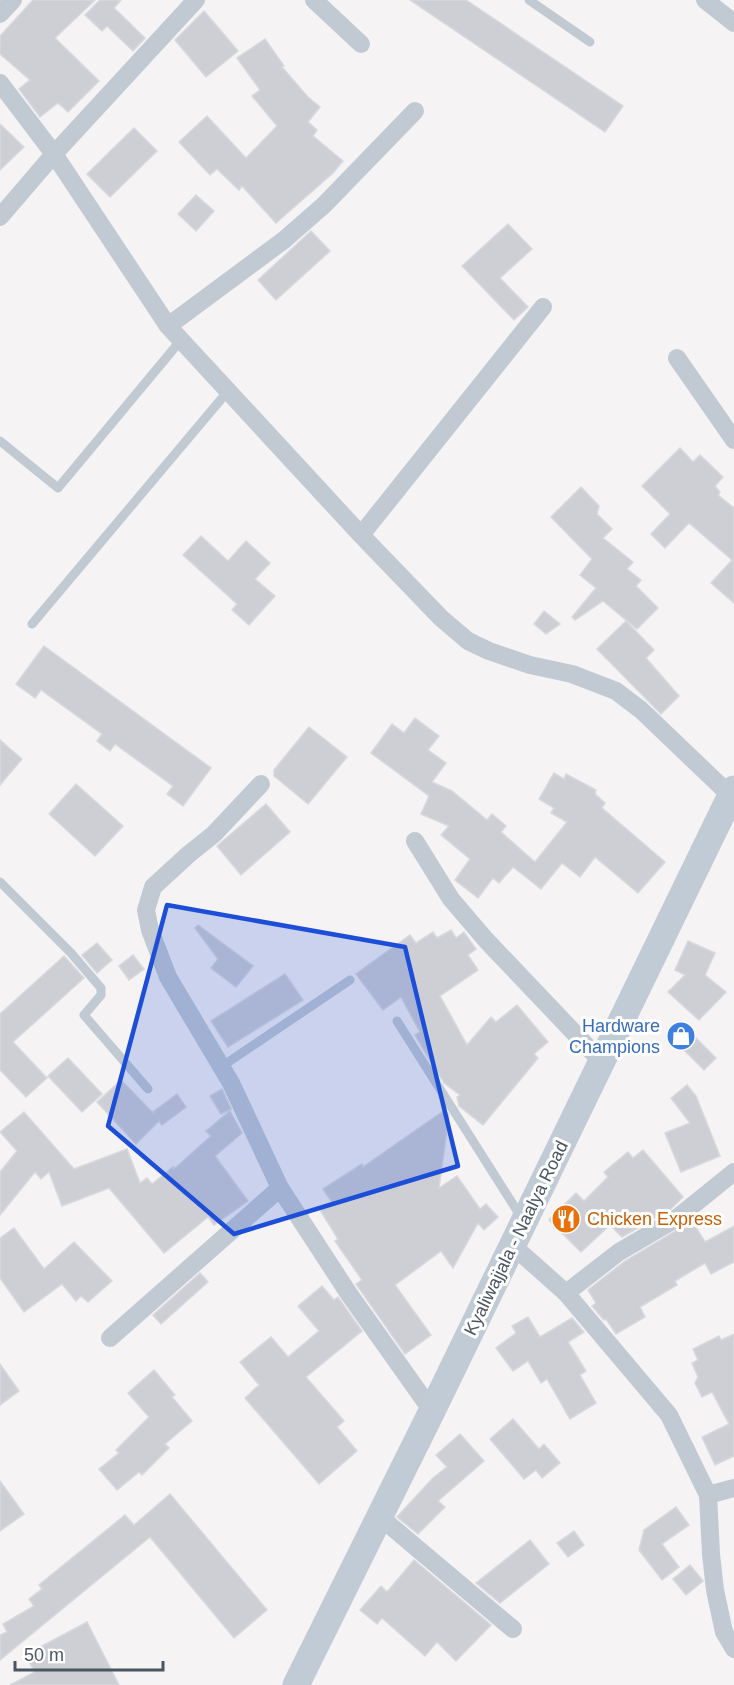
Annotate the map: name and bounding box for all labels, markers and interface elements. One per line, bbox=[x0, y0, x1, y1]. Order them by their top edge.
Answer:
place label: Hardware Champions bbox=[569, 1016, 660, 1057]
shop icon: Hardware Champions bbox=[665, 1020, 697, 1052]
street label: Kyaliwajjala - Naalya Road bbox=[460, 1137, 572, 1339]
restaurant icon: Chicken Express bbox=[550, 1203, 582, 1235]
place label: Chicken Express bbox=[587, 1209, 722, 1229]
scale bar bbox=[15, 1634, 164, 1672]
text: 50 m bbox=[24, 1645, 64, 1665]

